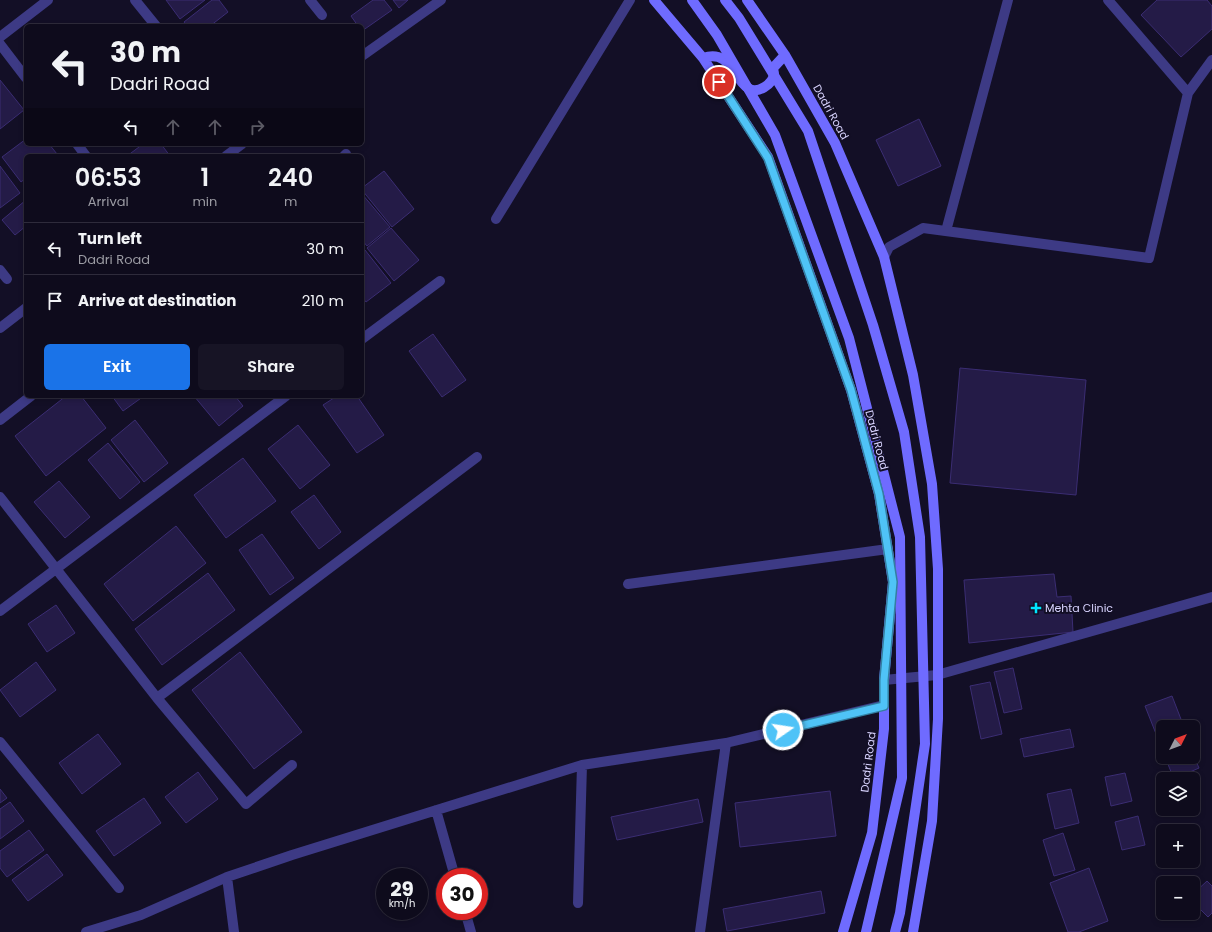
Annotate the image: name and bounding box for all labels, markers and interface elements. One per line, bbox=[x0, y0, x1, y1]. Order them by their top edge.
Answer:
text: 30 m bbox=[110, 33, 181, 72]
icon: left bbox=[44, 40, 96, 92]
pin bbox=[702, 65, 736, 99]
text: Dadri Road bbox=[110, 71, 210, 96]
icon: arrive bbox=[708, 71, 730, 93]
street label: Dadri Road bbox=[809, 81, 853, 143]
icon: left bbox=[120, 116, 142, 138]
icon: ahead bbox=[162, 116, 184, 138]
icon: ahead bbox=[204, 116, 226, 138]
icon: right bbox=[246, 116, 268, 138]
text: 06:53 bbox=[75, 161, 142, 194]
text: 1 bbox=[201, 161, 209, 194]
text: 240 bbox=[268, 161, 313, 194]
text: Arrival bbox=[88, 192, 129, 211]
text: min bbox=[192, 192, 217, 211]
text: m bbox=[284, 192, 297, 211]
text: Turn left bbox=[78, 228, 142, 249]
icon: left bbox=[44, 238, 66, 260]
text: 30 m bbox=[306, 238, 344, 259]
text: Dadri Road bbox=[78, 250, 150, 269]
icon: arrive bbox=[44, 290, 66, 312]
text: Arrive at destination bbox=[78, 290, 236, 311]
text: 210 m bbox=[302, 290, 344, 311]
button: Exit bbox=[44, 344, 190, 390]
button: Share bbox=[198, 344, 344, 390]
street label: Dadri Road bbox=[861, 408, 893, 472]
place label: Mehta Clinic bbox=[1045, 600, 1113, 616]
marker: Mehta Clinic bbox=[1030, 602, 1042, 614]
position arrow bbox=[762, 709, 804, 751]
north arrow bbox=[1156, 720, 1200, 764]
map controls bbox=[1156, 720, 1200, 920]
street label: Dadri Road bbox=[856, 731, 880, 793]
button: layers bbox=[1156, 772, 1200, 816]
button: + bbox=[1156, 824, 1200, 868]
speed limit sign: 30 bbox=[436, 868, 488, 920]
text: 29 bbox=[390, 875, 414, 903]
button: − bbox=[1156, 876, 1200, 920]
text: km/h bbox=[389, 896, 415, 911]

